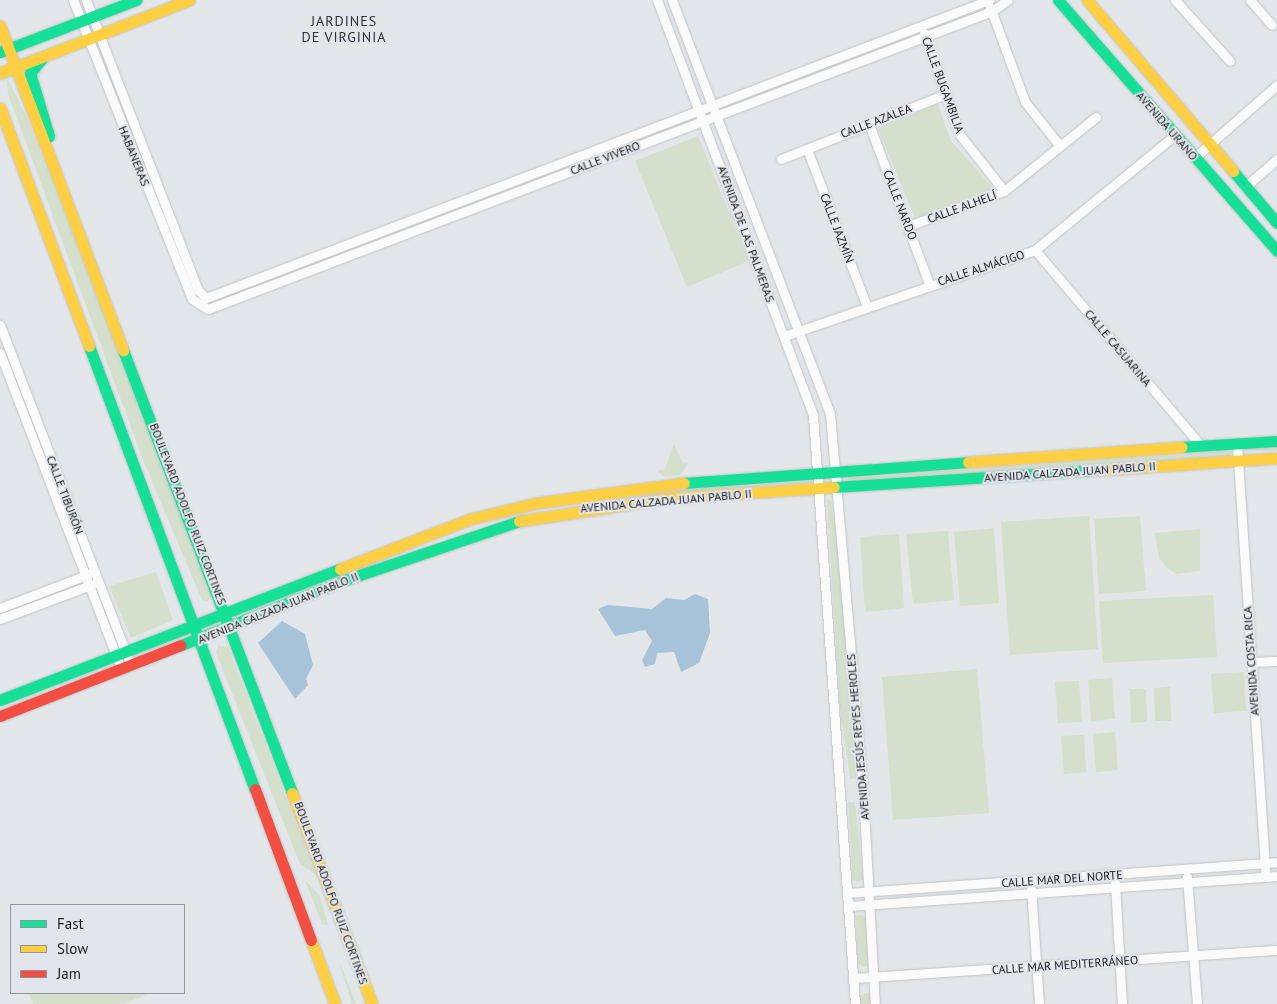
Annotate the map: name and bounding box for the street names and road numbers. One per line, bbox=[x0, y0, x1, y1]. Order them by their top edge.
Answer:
street label: CALLE BUGAMBILIA bbox=[919, 35, 967, 135]
street label: AVENIDA URANO bbox=[1133, 88, 1201, 164]
street label: CALLE AZALEA bbox=[838, 101, 914, 141]
street label: HABANERAS bbox=[115, 124, 153, 188]
street label: CALLE VIVERO bbox=[568, 138, 642, 178]
street label: AVENIDA DE LAS PALMERAS bbox=[714, 164, 778, 304]
street label: CALLE NARDO bbox=[880, 168, 920, 242]
street label: CALLE ALHELÍ bbox=[925, 188, 999, 226]
street label: CALLE JAZMÍN bbox=[817, 191, 857, 265]
street label: CALLE ALMÁCIGO bbox=[936, 247, 1026, 289]
street label: CALLE CASUARINA bbox=[1082, 307, 1154, 389]
street label: BOULEVARD ADOLFO RUIZ CORTINES bbox=[146, 421, 230, 607]
street label: CALLE TIBURÓN bbox=[43, 453, 87, 537]
street label: AVENIDA CALZADA JUAN PABLO II bbox=[983, 459, 1157, 485]
street label: AVENIDA CALZADA JUAN PABLO II bbox=[579, 486, 753, 516]
street label: AVENIDA CALZADA JUAN PABLO II bbox=[195, 569, 361, 647]
street label: AVENIDA COSTA RICA bbox=[1240, 605, 1262, 717]
street label: AVENIDA JESÚS REYES HEROLES bbox=[844, 653, 872, 821]
street label: BOULEVARD ADOLFO RUIZ CORTINES bbox=[291, 799, 371, 987]
street label: CALLE MAR DEL NORTE bbox=[1001, 868, 1123, 890]
street label: CALLE MAR MEDITERRÁNEO bbox=[991, 953, 1139, 977]

